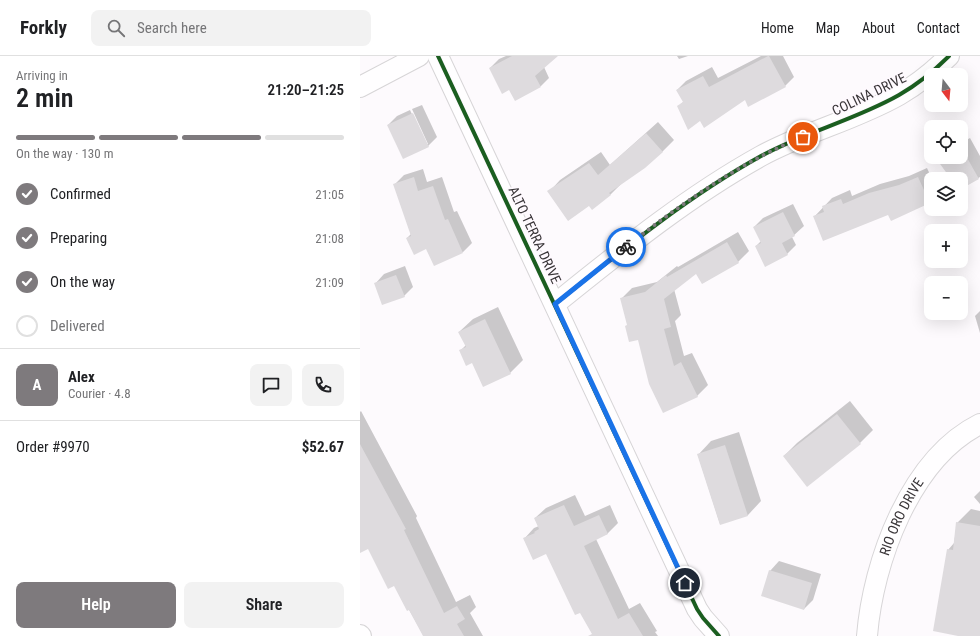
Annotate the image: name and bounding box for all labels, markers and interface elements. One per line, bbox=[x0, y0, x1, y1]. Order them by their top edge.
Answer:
search box bbox=[91, 10, 371, 46]
text: Forkly bbox=[20, 16, 67, 39]
icon: search bbox=[105, 17, 127, 39]
text: Search here bbox=[137, 19, 207, 37]
text: Home bbox=[761, 20, 794, 36]
text: Map bbox=[816, 20, 840, 36]
text: About bbox=[862, 20, 895, 36]
text: Contact bbox=[917, 20, 960, 36]
text: Arriving in bbox=[16, 68, 68, 83]
north arrow bbox=[924, 68, 968, 112]
map controls bbox=[924, 68, 968, 320]
street label: COLINA DRIVE bbox=[829, 69, 909, 119]
text: 21:20–21:25 bbox=[267, 81, 344, 99]
text: 2 min bbox=[16, 83, 74, 113]
pin bbox=[786, 120, 820, 154]
button: locate bbox=[924, 120, 968, 164]
icon: bag bbox=[792, 126, 814, 148]
text: On the way · 130 m bbox=[16, 146, 113, 161]
button: layers bbox=[924, 172, 968, 216]
icon: check bbox=[16, 183, 38, 205]
street label: ALTO TERRA DRIVE bbox=[505, 184, 565, 286]
text: Confirmed bbox=[50, 185, 111, 203]
text: 21:05 bbox=[315, 187, 344, 202]
button: + bbox=[924, 224, 968, 268]
icon: check bbox=[16, 227, 38, 249]
courier bbox=[606, 227, 646, 267]
text: Preparing bbox=[50, 229, 107, 247]
text: 21:08 bbox=[315, 231, 344, 246]
icon: bike bbox=[615, 236, 637, 258]
icon: check bbox=[16, 271, 38, 293]
text: On the way bbox=[50, 273, 115, 291]
text: 21:09 bbox=[315, 275, 344, 290]
button: − bbox=[924, 276, 968, 320]
text: Delivered bbox=[50, 317, 105, 335]
button: chat bbox=[250, 364, 292, 406]
button: phone bbox=[302, 364, 344, 406]
text: Alex bbox=[68, 368, 95, 386]
text: A bbox=[33, 376, 41, 394]
text: Courier · 4.8 bbox=[68, 386, 131, 401]
text: Order #9970 bbox=[16, 438, 90, 456]
text: $52.67 bbox=[302, 438, 344, 456]
street label: RIO ORO DRIVE bbox=[876, 475, 927, 557]
pin bbox=[668, 566, 702, 600]
icon: home bbox=[674, 572, 696, 594]
button: Help bbox=[16, 582, 176, 628]
button: Share bbox=[184, 582, 344, 628]

